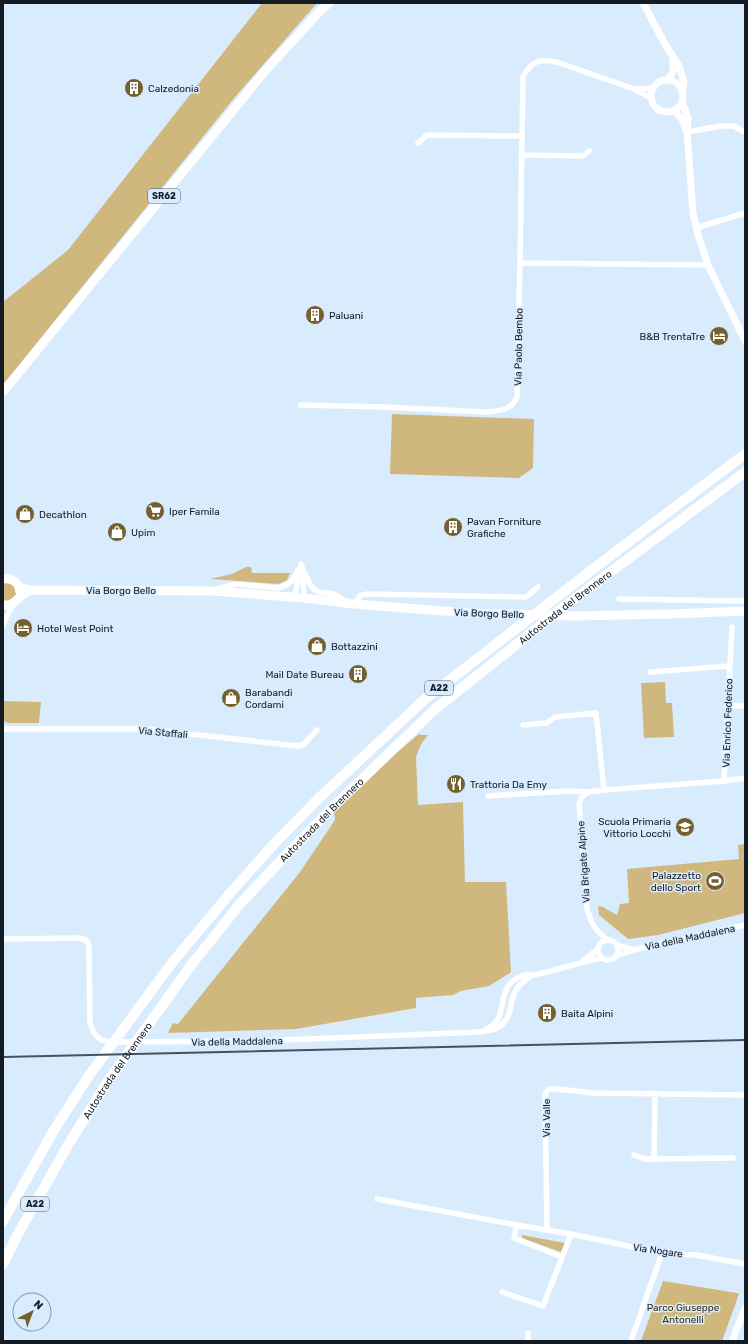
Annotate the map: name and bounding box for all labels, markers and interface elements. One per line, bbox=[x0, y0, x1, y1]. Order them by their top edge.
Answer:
building icon: Calzedonia bbox=[123, 77, 145, 99]
place label: Calzedonia bbox=[148, 83, 199, 95]
road number: SR62 bbox=[148, 189, 180, 203]
building icon: Paluani bbox=[304, 304, 326, 326]
street label: Via Paolo Bembo bbox=[512, 308, 526, 386]
place label: Paluani bbox=[329, 310, 363, 322]
hotel icon: B&B TrentaTre bbox=[708, 325, 730, 347]
place label: B&B TrentaTre bbox=[640, 331, 705, 343]
supermarket icon: Iper Famila bbox=[144, 500, 166, 522]
shop icon: Decathlon bbox=[14, 503, 36, 525]
place label: Iper Famila bbox=[169, 506, 220, 518]
place label: Decathlon bbox=[39, 509, 87, 521]
building icon: Pavan Forniture Grafiche bbox=[442, 516, 464, 538]
place label: Pavan Forniture Grafiche bbox=[467, 516, 541, 540]
shop icon: Upim bbox=[106, 521, 128, 543]
place label: Upim bbox=[131, 527, 155, 539]
street label: Autostrada del Brennero bbox=[517, 568, 615, 647]
street label: Via Borgo Bello bbox=[86, 585, 156, 597]
street label: Via Borgo Bello bbox=[454, 607, 524, 621]
hotel icon: Hotel West Point bbox=[12, 617, 34, 639]
place label: Hotel West Point bbox=[37, 623, 113, 635]
shop icon: Bottazzini bbox=[306, 635, 328, 657]
place label: Bottazzini bbox=[331, 641, 378, 653]
building icon: Mail Date Bureau bbox=[347, 663, 369, 685]
place label: Mail Date Bureau bbox=[265, 669, 344, 681]
street label: Via Enrico Federico bbox=[720, 678, 736, 768]
road number: A22 bbox=[425, 681, 453, 695]
shop icon: Barabandi Cordami bbox=[220, 687, 242, 709]
place label: Barabandi Cordami bbox=[245, 687, 292, 711]
street label: Via Staffali bbox=[138, 725, 188, 741]
restaurant icon: Trattoria Da Emy bbox=[445, 773, 467, 795]
street label: Autostrada del Brennero bbox=[277, 776, 367, 865]
place label: Trattoria Da Emy bbox=[470, 779, 548, 791]
place label: Scuola Primaria Vittorio Locchi bbox=[598, 816, 671, 840]
school or university icon: Scuola Primaria Vittorio Locchi bbox=[674, 816, 696, 838]
street label: Via Brigate Alpine bbox=[575, 820, 593, 903]
place label: Palazzetto dello Sport bbox=[651, 870, 701, 894]
sports icon: Palazzetto dello Sport bbox=[704, 870, 726, 892]
street label: Via della Maddalena bbox=[644, 923, 736, 953]
building icon: Baita Alpini bbox=[536, 1002, 558, 1024]
place label: Baita Alpini bbox=[561, 1008, 613, 1020]
street label: Autostrada del Brennero bbox=[81, 1020, 155, 1121]
street label: Via della Maddalena bbox=[191, 1035, 283, 1049]
street label: Via Valle bbox=[541, 1098, 553, 1137]
road number: A22 bbox=[21, 1197, 49, 1211]
street label: Via Nogare bbox=[632, 1242, 684, 1260]
north arrow bbox=[12, 1292, 52, 1332]
text: N bbox=[31, 1297, 46, 1312]
park label: Parco Giuseppe Antonelli bbox=[647, 1302, 720, 1326]

